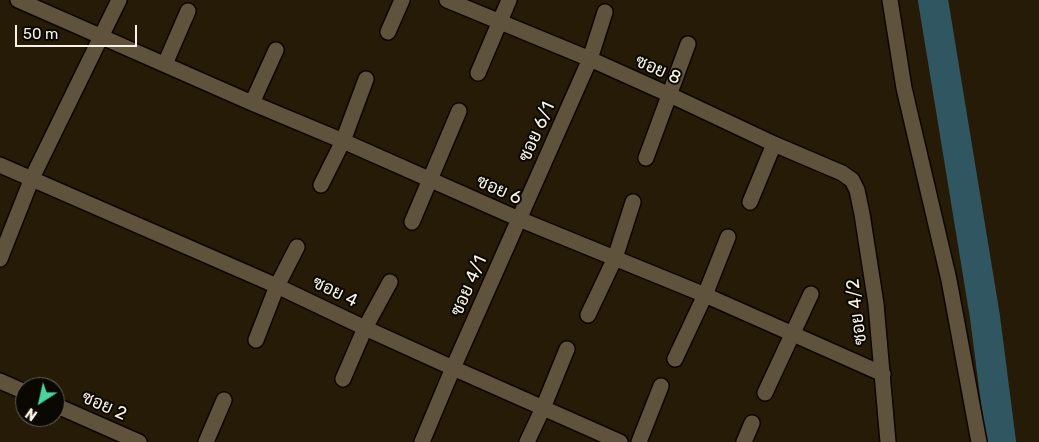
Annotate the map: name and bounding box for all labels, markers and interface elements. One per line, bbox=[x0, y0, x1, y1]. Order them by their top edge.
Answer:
scale bar bbox=[18, 15, 140, 47]
text: 50 m bbox=[23, 25, 58, 43]
street label: ซอย 8 bbox=[632, 50, 684, 90]
street label: ซอย 6/1 bbox=[514, 99, 560, 165]
street label: ซอย 6 bbox=[473, 171, 525, 209]
street label: ซอย 4/1 bbox=[446, 252, 492, 320]
street label: ซอย 4 bbox=[309, 272, 361, 312]
street label: ซอย 4/2 bbox=[842, 278, 872, 346]
north arrow bbox=[15, 377, 65, 427]
street label: ซอย 2 bbox=[78, 387, 130, 425]
text: N bbox=[23, 404, 41, 424]

